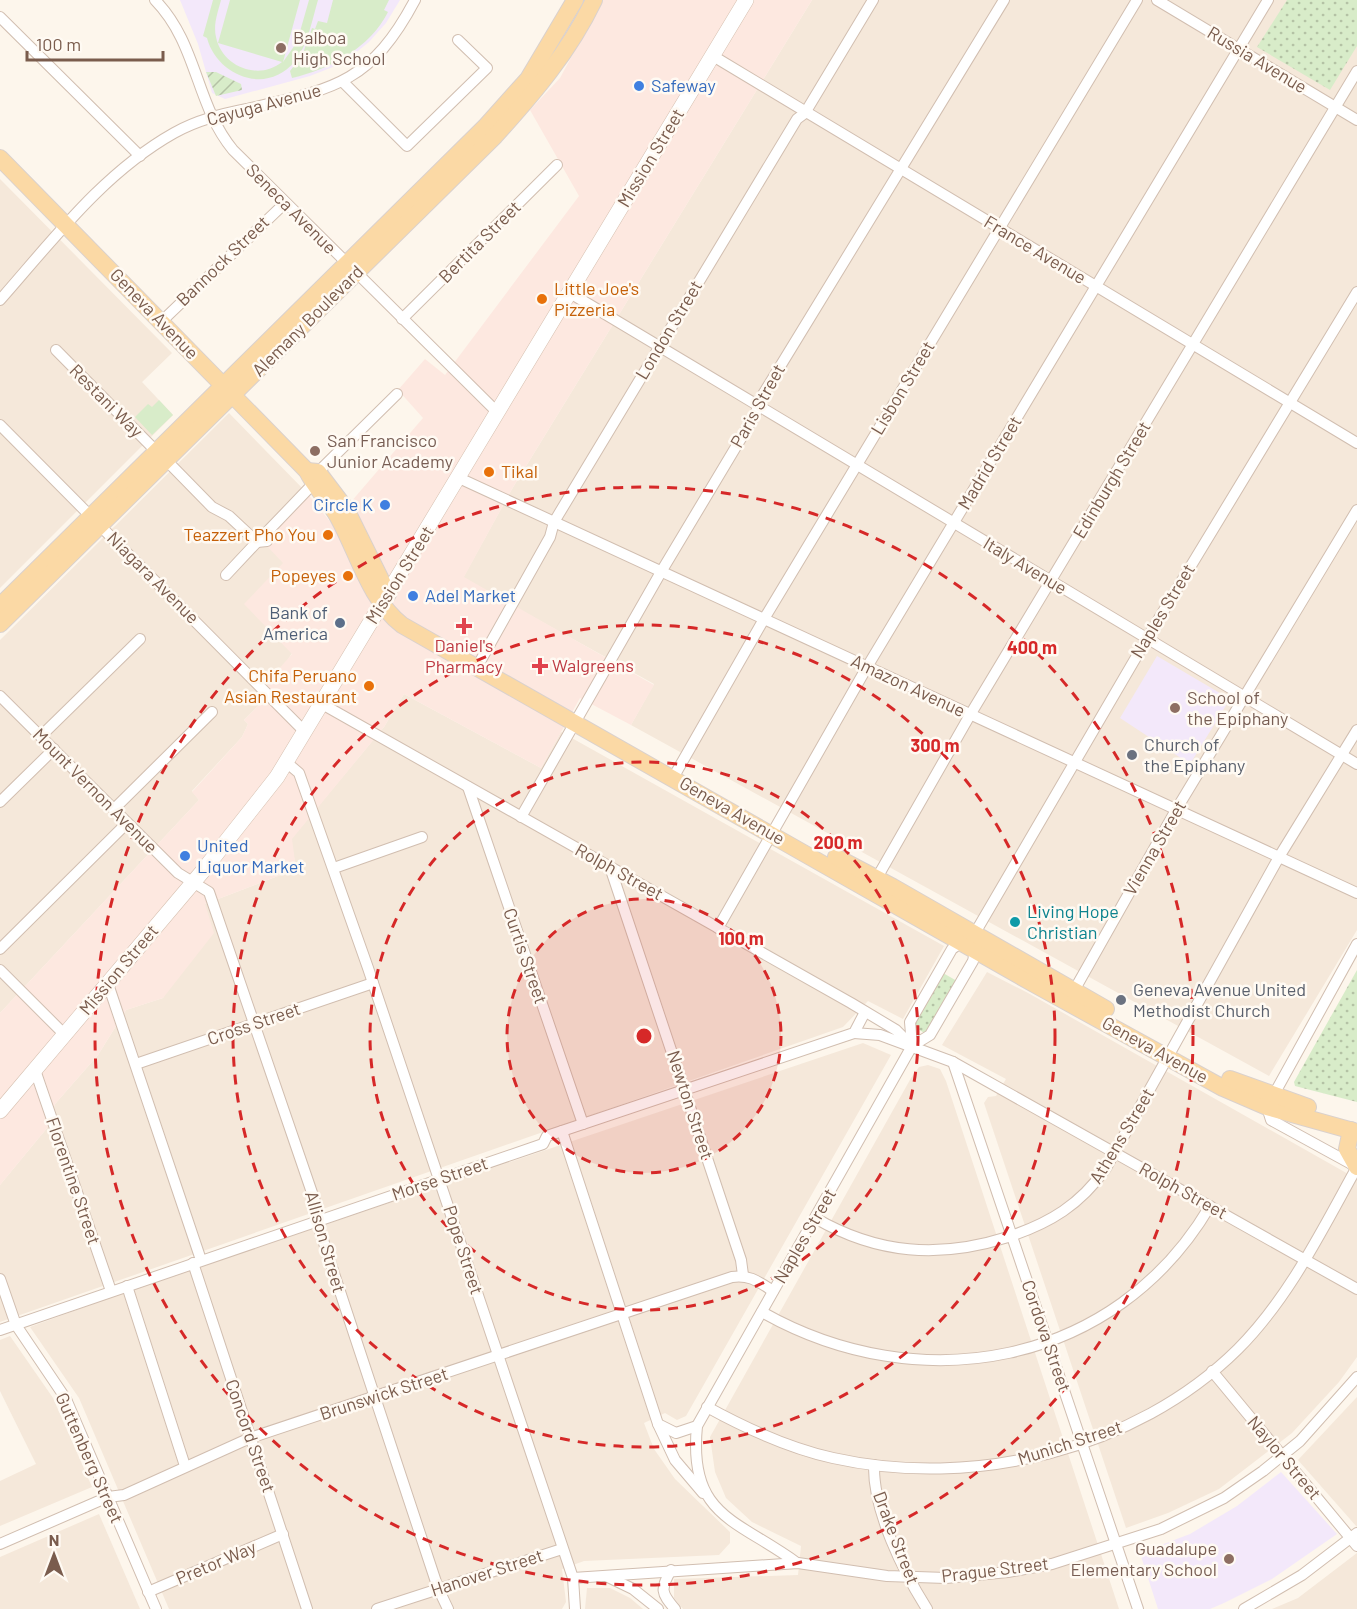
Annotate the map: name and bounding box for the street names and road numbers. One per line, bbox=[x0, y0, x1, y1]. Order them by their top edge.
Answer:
street label: Russia Avenue bbox=[1204, 21, 1311, 97]
street label: Cayuga Avenue bbox=[204, 78, 323, 130]
street label: Mission Street bbox=[612, 104, 688, 211]
street label: Seneca Avenue bbox=[242, 159, 341, 258]
street label: Bertita Street bbox=[434, 196, 525, 287]
street label: Bannock Street bbox=[171, 210, 273, 310]
street label: France Avenue bbox=[981, 210, 1090, 288]
street label: Alemany Boulevard bbox=[247, 260, 367, 380]
street label: Geneva Avenue bbox=[106, 263, 204, 363]
street label: London Street bbox=[630, 276, 706, 383]
street label: Lisbon Street bbox=[866, 337, 939, 438]
street label: Restani Way bbox=[65, 359, 148, 442]
street label: Paris Street bbox=[725, 360, 789, 451]
street label: Madrid Street bbox=[953, 412, 1026, 513]
street label: Edinburgh Street bbox=[1067, 417, 1155, 542]
street label: Mission Street bbox=[360, 521, 438, 628]
street label: Niagara Avenue bbox=[103, 527, 204, 628]
street label: Italy Avenue bbox=[980, 532, 1071, 599]
street label: Naples Street bbox=[1125, 559, 1199, 662]
street label: Amazon Avenue bbox=[848, 649, 969, 721]
street label: Mount Vernon Avenue bbox=[29, 723, 163, 857]
street label: Geneva Avenue bbox=[676, 771, 789, 849]
street label: Vienna Street bbox=[1118, 796, 1190, 899]
street label: Rolph Street bbox=[572, 838, 667, 904]
street label: Curtis Street bbox=[499, 905, 553, 1006]
street label: Mission Street bbox=[74, 920, 162, 1019]
street label: Cross Street bbox=[204, 997, 303, 1049]
street label: Geneva Avenue bbox=[1099, 1011, 1212, 1087]
street label: Newton Street bbox=[663, 1048, 719, 1162]
street label: Athens Street bbox=[1084, 1084, 1158, 1187]
street label: Florentine Street bbox=[42, 1114, 106, 1247]
street label: Morse Street bbox=[389, 1151, 491, 1205]
street label: Rolph Street bbox=[1136, 1157, 1231, 1223]
street label: Naples Street bbox=[768, 1184, 840, 1287]
street label: Allison Street bbox=[301, 1188, 351, 1295]
street label: Pope Street bbox=[439, 1202, 489, 1297]
street label: Cordova Street bbox=[1018, 1277, 1076, 1394]
street label: Brunswick Street bbox=[317, 1362, 451, 1424]
street label: Concord Street bbox=[221, 1376, 281, 1495]
street label: Guttenberg Street bbox=[51, 1389, 129, 1526]
street label: Naylor Street bbox=[1243, 1411, 1326, 1504]
street label: Munich Street bbox=[1015, 1415, 1125, 1469]
street label: Drake Street bbox=[869, 1488, 925, 1587]
street label: Pretor Way bbox=[172, 1535, 259, 1589]
street label: Hanover Street bbox=[428, 1543, 546, 1601]
street label: Prague Street bbox=[940, 1552, 1050, 1587]

